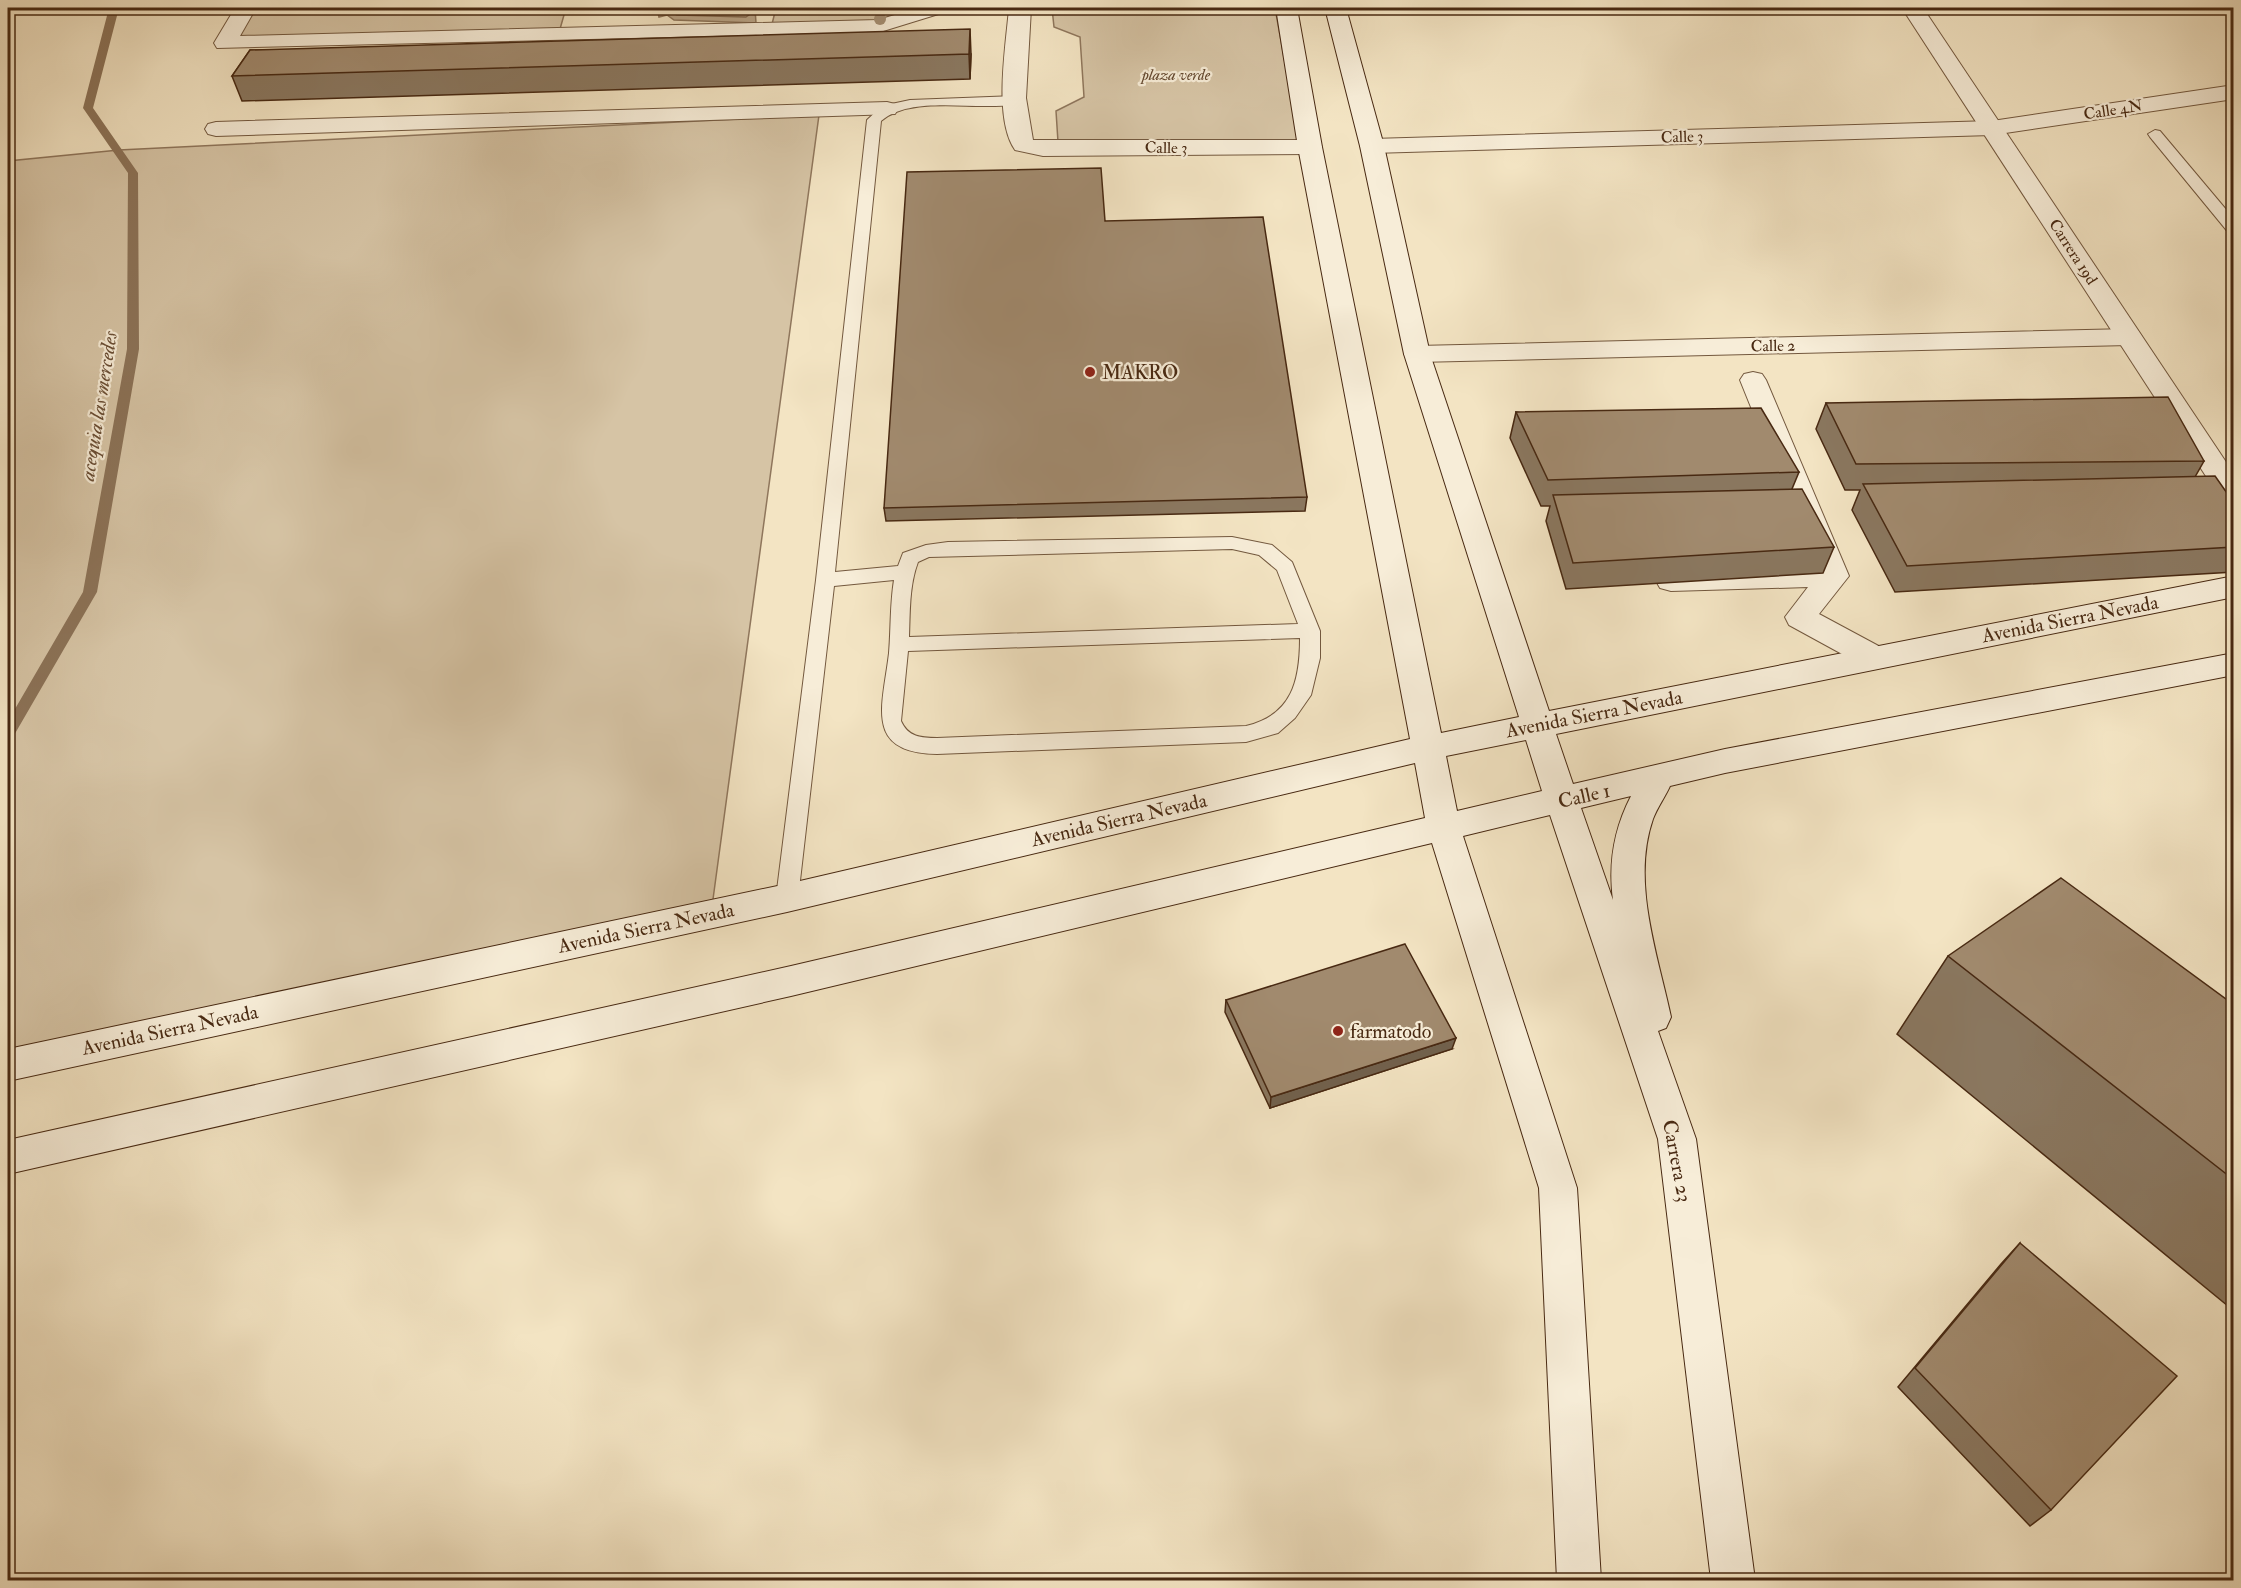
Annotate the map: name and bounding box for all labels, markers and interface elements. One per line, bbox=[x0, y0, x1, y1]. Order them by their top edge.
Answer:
park label: plaza verde bbox=[1139, 65, 1211, 85]
street label: Calle 4N bbox=[2082, 95, 2145, 125]
street label: Calle 3 bbox=[1660, 126, 1704, 148]
street label: Calle 3 bbox=[1145, 138, 1187, 158]
street label: Carrera 19d bbox=[2044, 215, 2102, 289]
water label: acequia las mercedes bbox=[74, 328, 124, 483]
street label: Calle 2 bbox=[1751, 336, 1795, 356]
place label: MAKRO bbox=[1102, 360, 1178, 385]
marker: MAKRO bbox=[1083, 365, 1097, 379]
street label: Avenida Sierra Nevada bbox=[1979, 589, 2161, 649]
street label: Avenida Sierra Nevada bbox=[1503, 684, 1685, 744]
street label: Calle 1 bbox=[1556, 778, 1612, 814]
street label: Avenida Sierra Nevada bbox=[1028, 787, 1210, 853]
street label: Avenida Sierra Nevada bbox=[555, 897, 737, 959]
street label: Avenida Sierra Nevada bbox=[79, 999, 261, 1061]
place label: farmatodo bbox=[1350, 1019, 1431, 1044]
marker: farmatodo bbox=[1331, 1024, 1345, 1038]
street label: Carrera 23 bbox=[1657, 1118, 1697, 1204]

